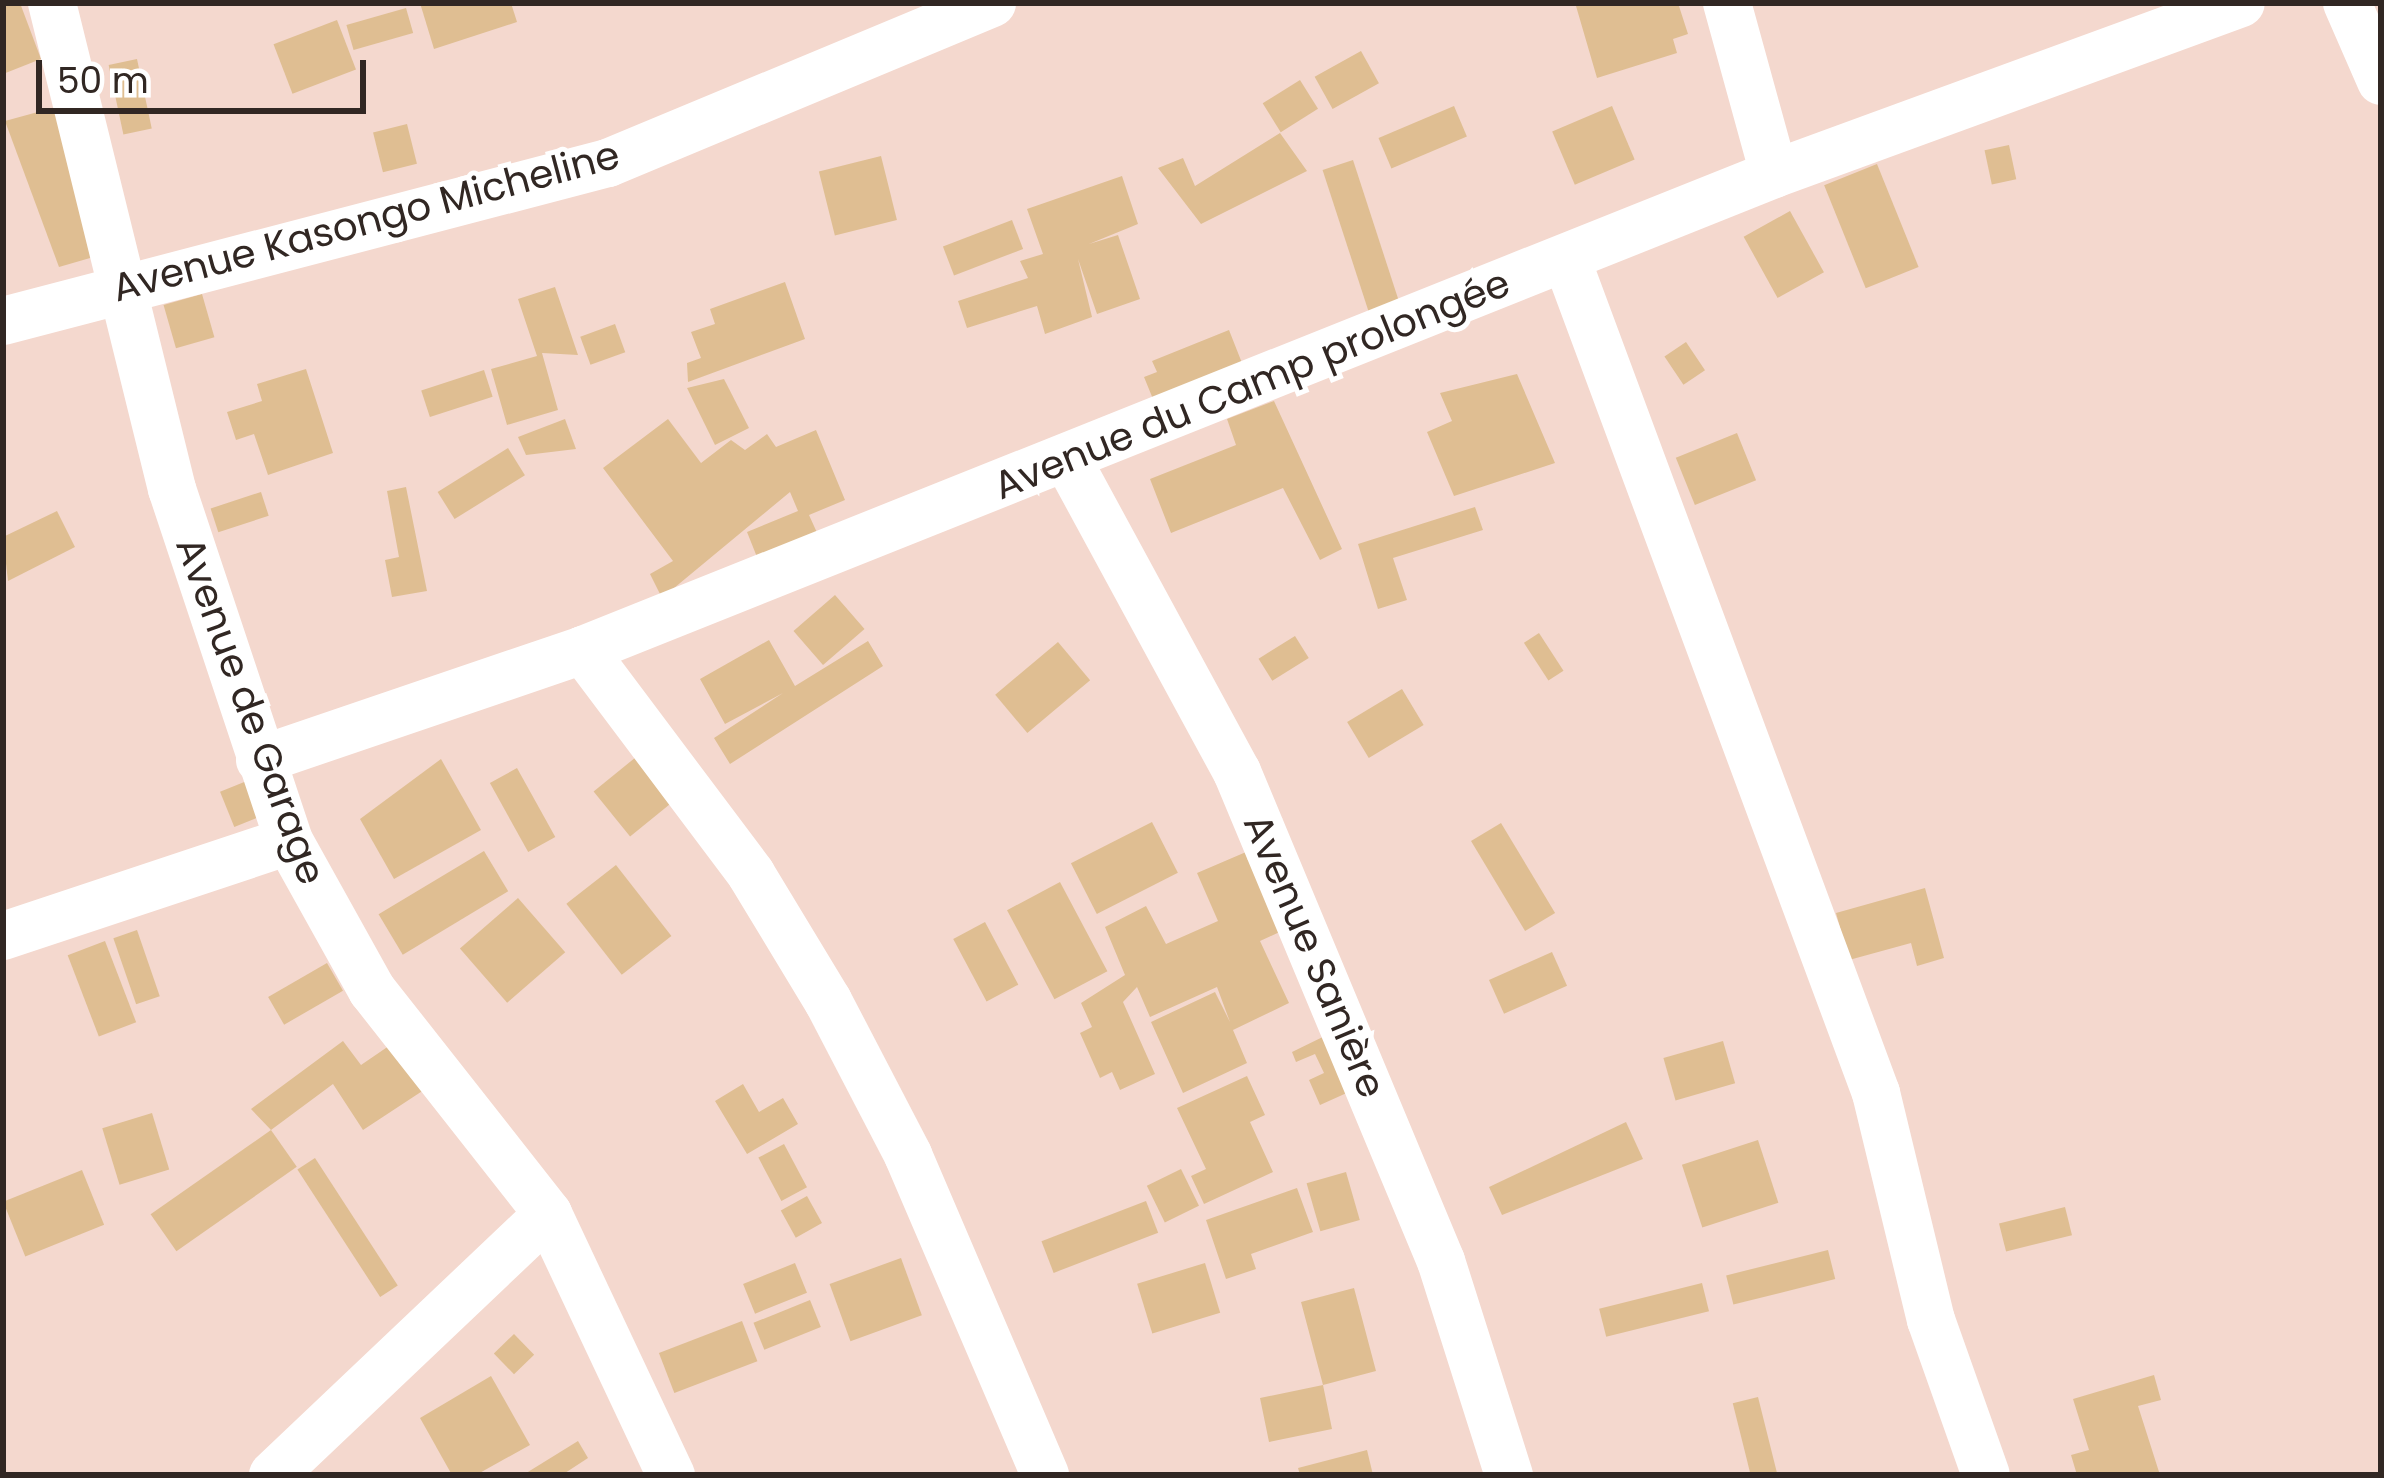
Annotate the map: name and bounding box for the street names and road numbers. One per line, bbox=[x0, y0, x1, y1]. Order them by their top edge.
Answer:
street label: Avenue Kasongo Micheline bbox=[107, 132, 625, 312]
street label: Avenue du Camp prolongée bbox=[987, 260, 1517, 510]
street label: Avenue de Garage bbox=[165, 531, 335, 891]
street label: Avenue Sanière bbox=[1233, 807, 1395, 1105]

